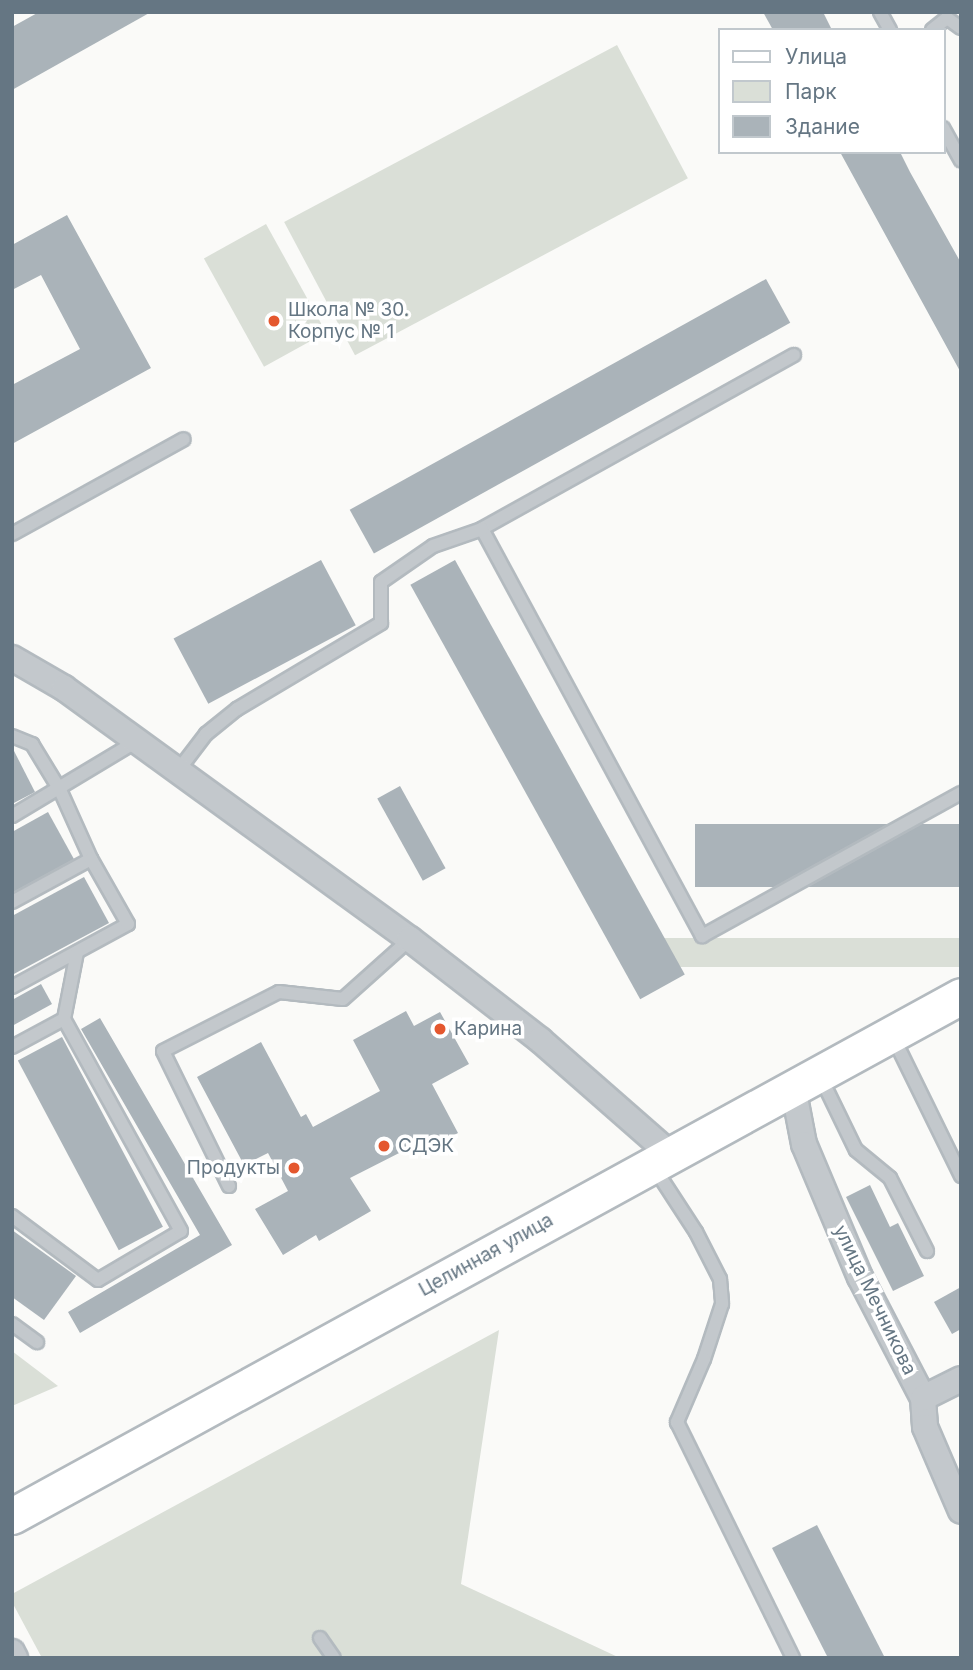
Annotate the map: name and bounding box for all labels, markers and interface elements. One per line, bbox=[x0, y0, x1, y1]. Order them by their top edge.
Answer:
legend bbox=[718, 28, 945, 154]
text: Улица bbox=[785, 44, 847, 69]
text: Парк bbox=[785, 79, 837, 104]
text: Здание bbox=[785, 114, 860, 139]
place label: Школа № 30. Корпус № 1 bbox=[288, 299, 409, 343]
marker: Школа № 30. Корпус № 1 bbox=[266, 313, 282, 329]
place label: Карина bbox=[454, 1018, 522, 1040]
marker: Карина bbox=[432, 1021, 448, 1037]
place label: СДЭК bbox=[398, 1135, 454, 1157]
marker: СДЭК bbox=[376, 1138, 392, 1154]
place label: Продукты bbox=[187, 1157, 280, 1179]
marker: Продукты bbox=[286, 1160, 302, 1176]
street label: Целинная улица bbox=[415, 1209, 557, 1301]
street label: улица Мечникова bbox=[829, 1221, 921, 1379]

